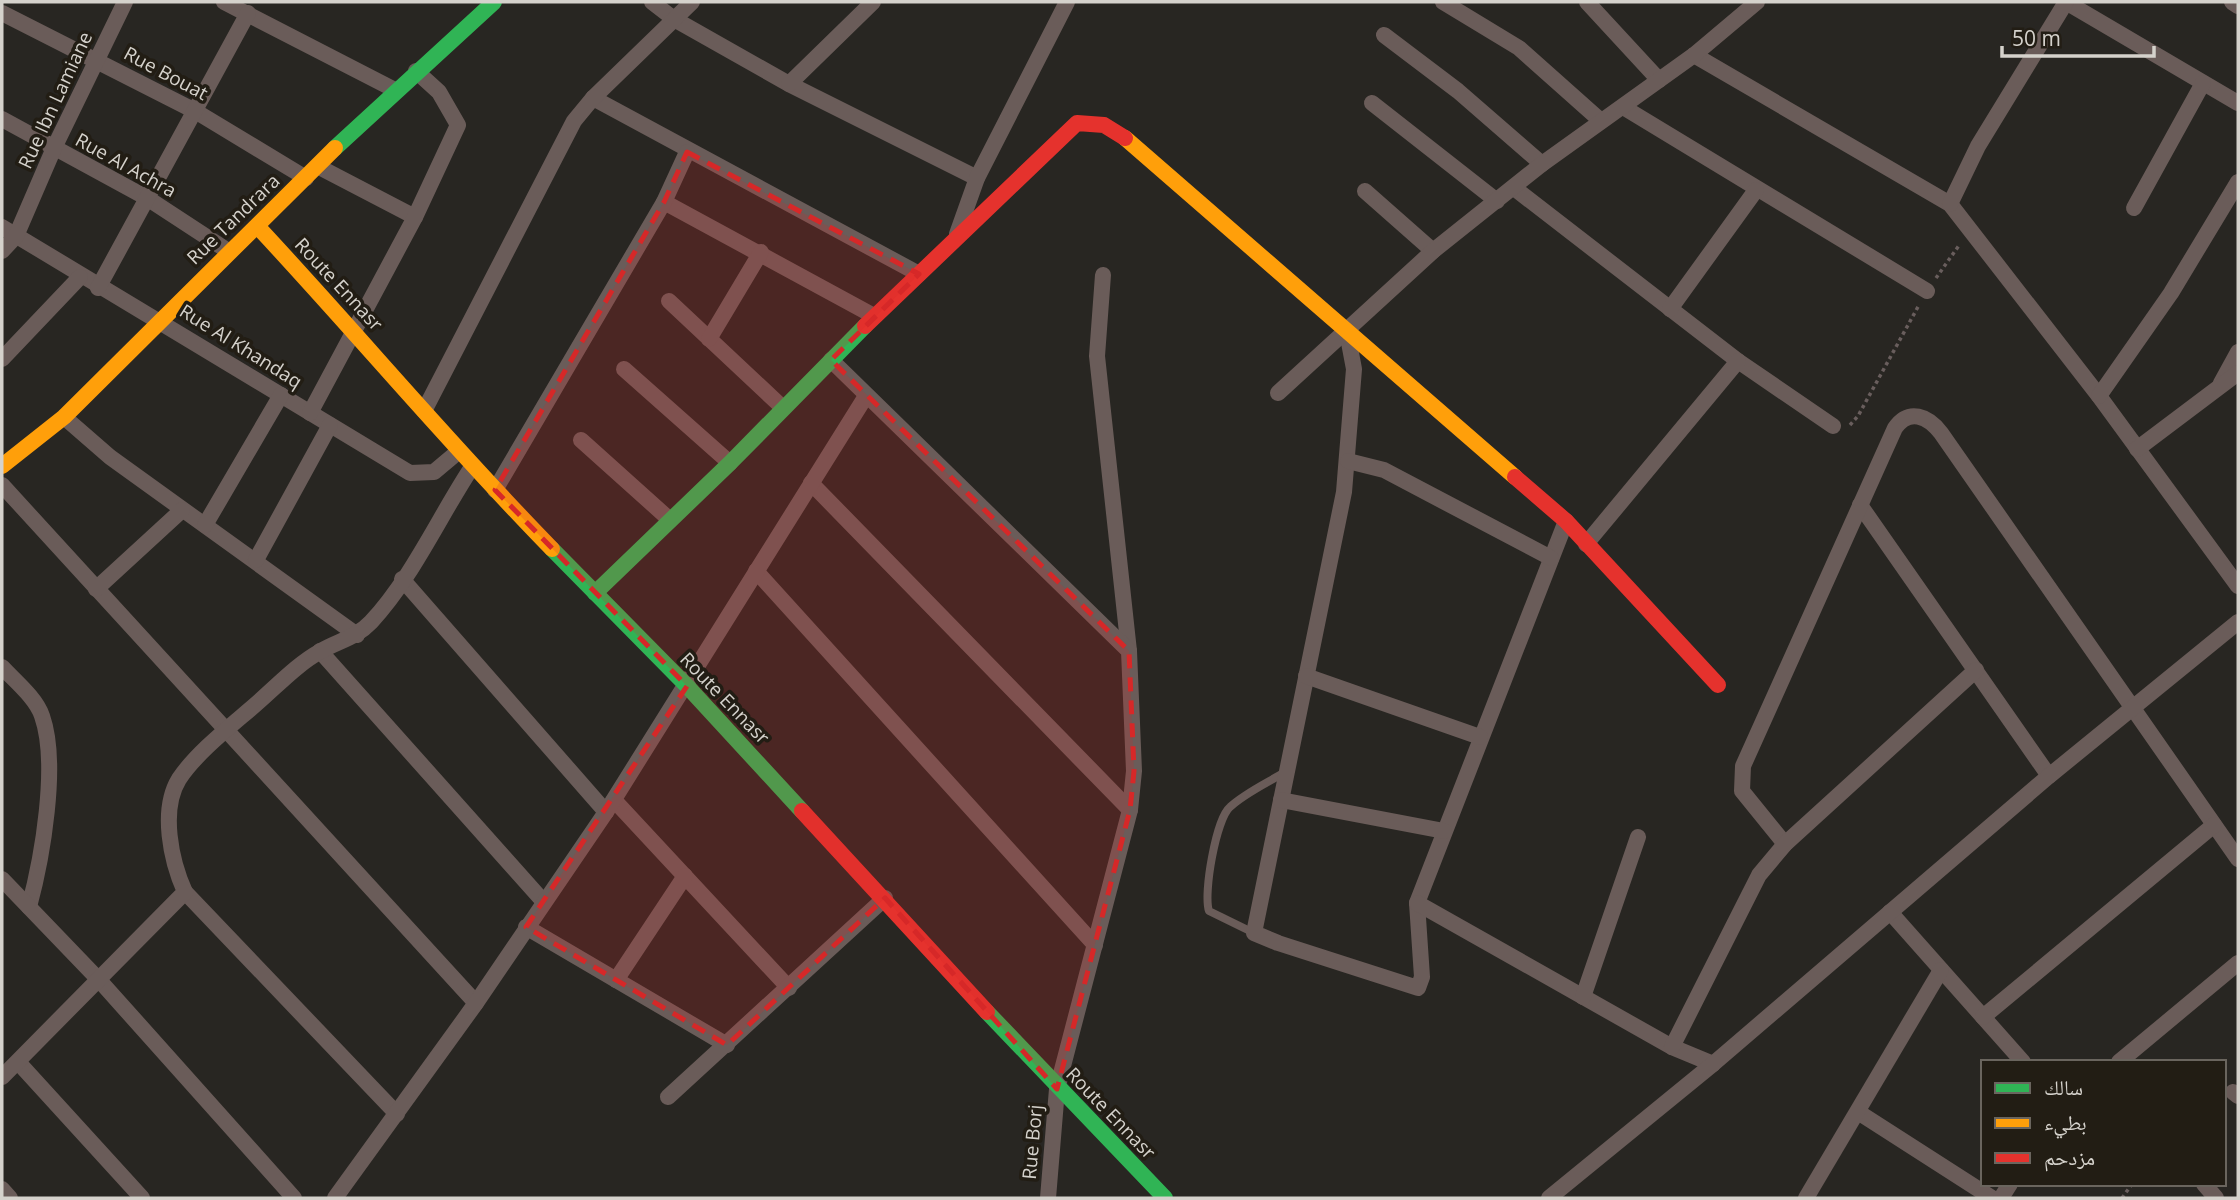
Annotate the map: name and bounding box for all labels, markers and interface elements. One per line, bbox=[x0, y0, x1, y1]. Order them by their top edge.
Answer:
scale bar bbox=[2002, 14, 2154, 58]
text: 50 m bbox=[2012, 24, 2061, 52]
street label: Rue Ibn Lamiane bbox=[12, 27, 98, 173]
street label: Rue Bouat bbox=[119, 40, 213, 106]
street label: Rue Al Achra bbox=[71, 127, 181, 203]
street label: Rue Tandrara bbox=[181, 168, 285, 270]
street label: Route Ennasr bbox=[289, 232, 389, 336]
street label: Rue Al Khandaq bbox=[175, 298, 307, 394]
street label: Route Ennasr bbox=[675, 646, 776, 750]
legend bbox=[1981, 1060, 2226, 1186]
street label: Route Ennasr bbox=[1061, 1061, 1162, 1165]
text: سالك bbox=[2044, 1073, 2083, 1101]
street label: Rue Borj bbox=[1016, 1103, 1048, 1181]
text: بطيء bbox=[2044, 1108, 2087, 1139]
text: مزدحم bbox=[2044, 1143, 2095, 1172]

